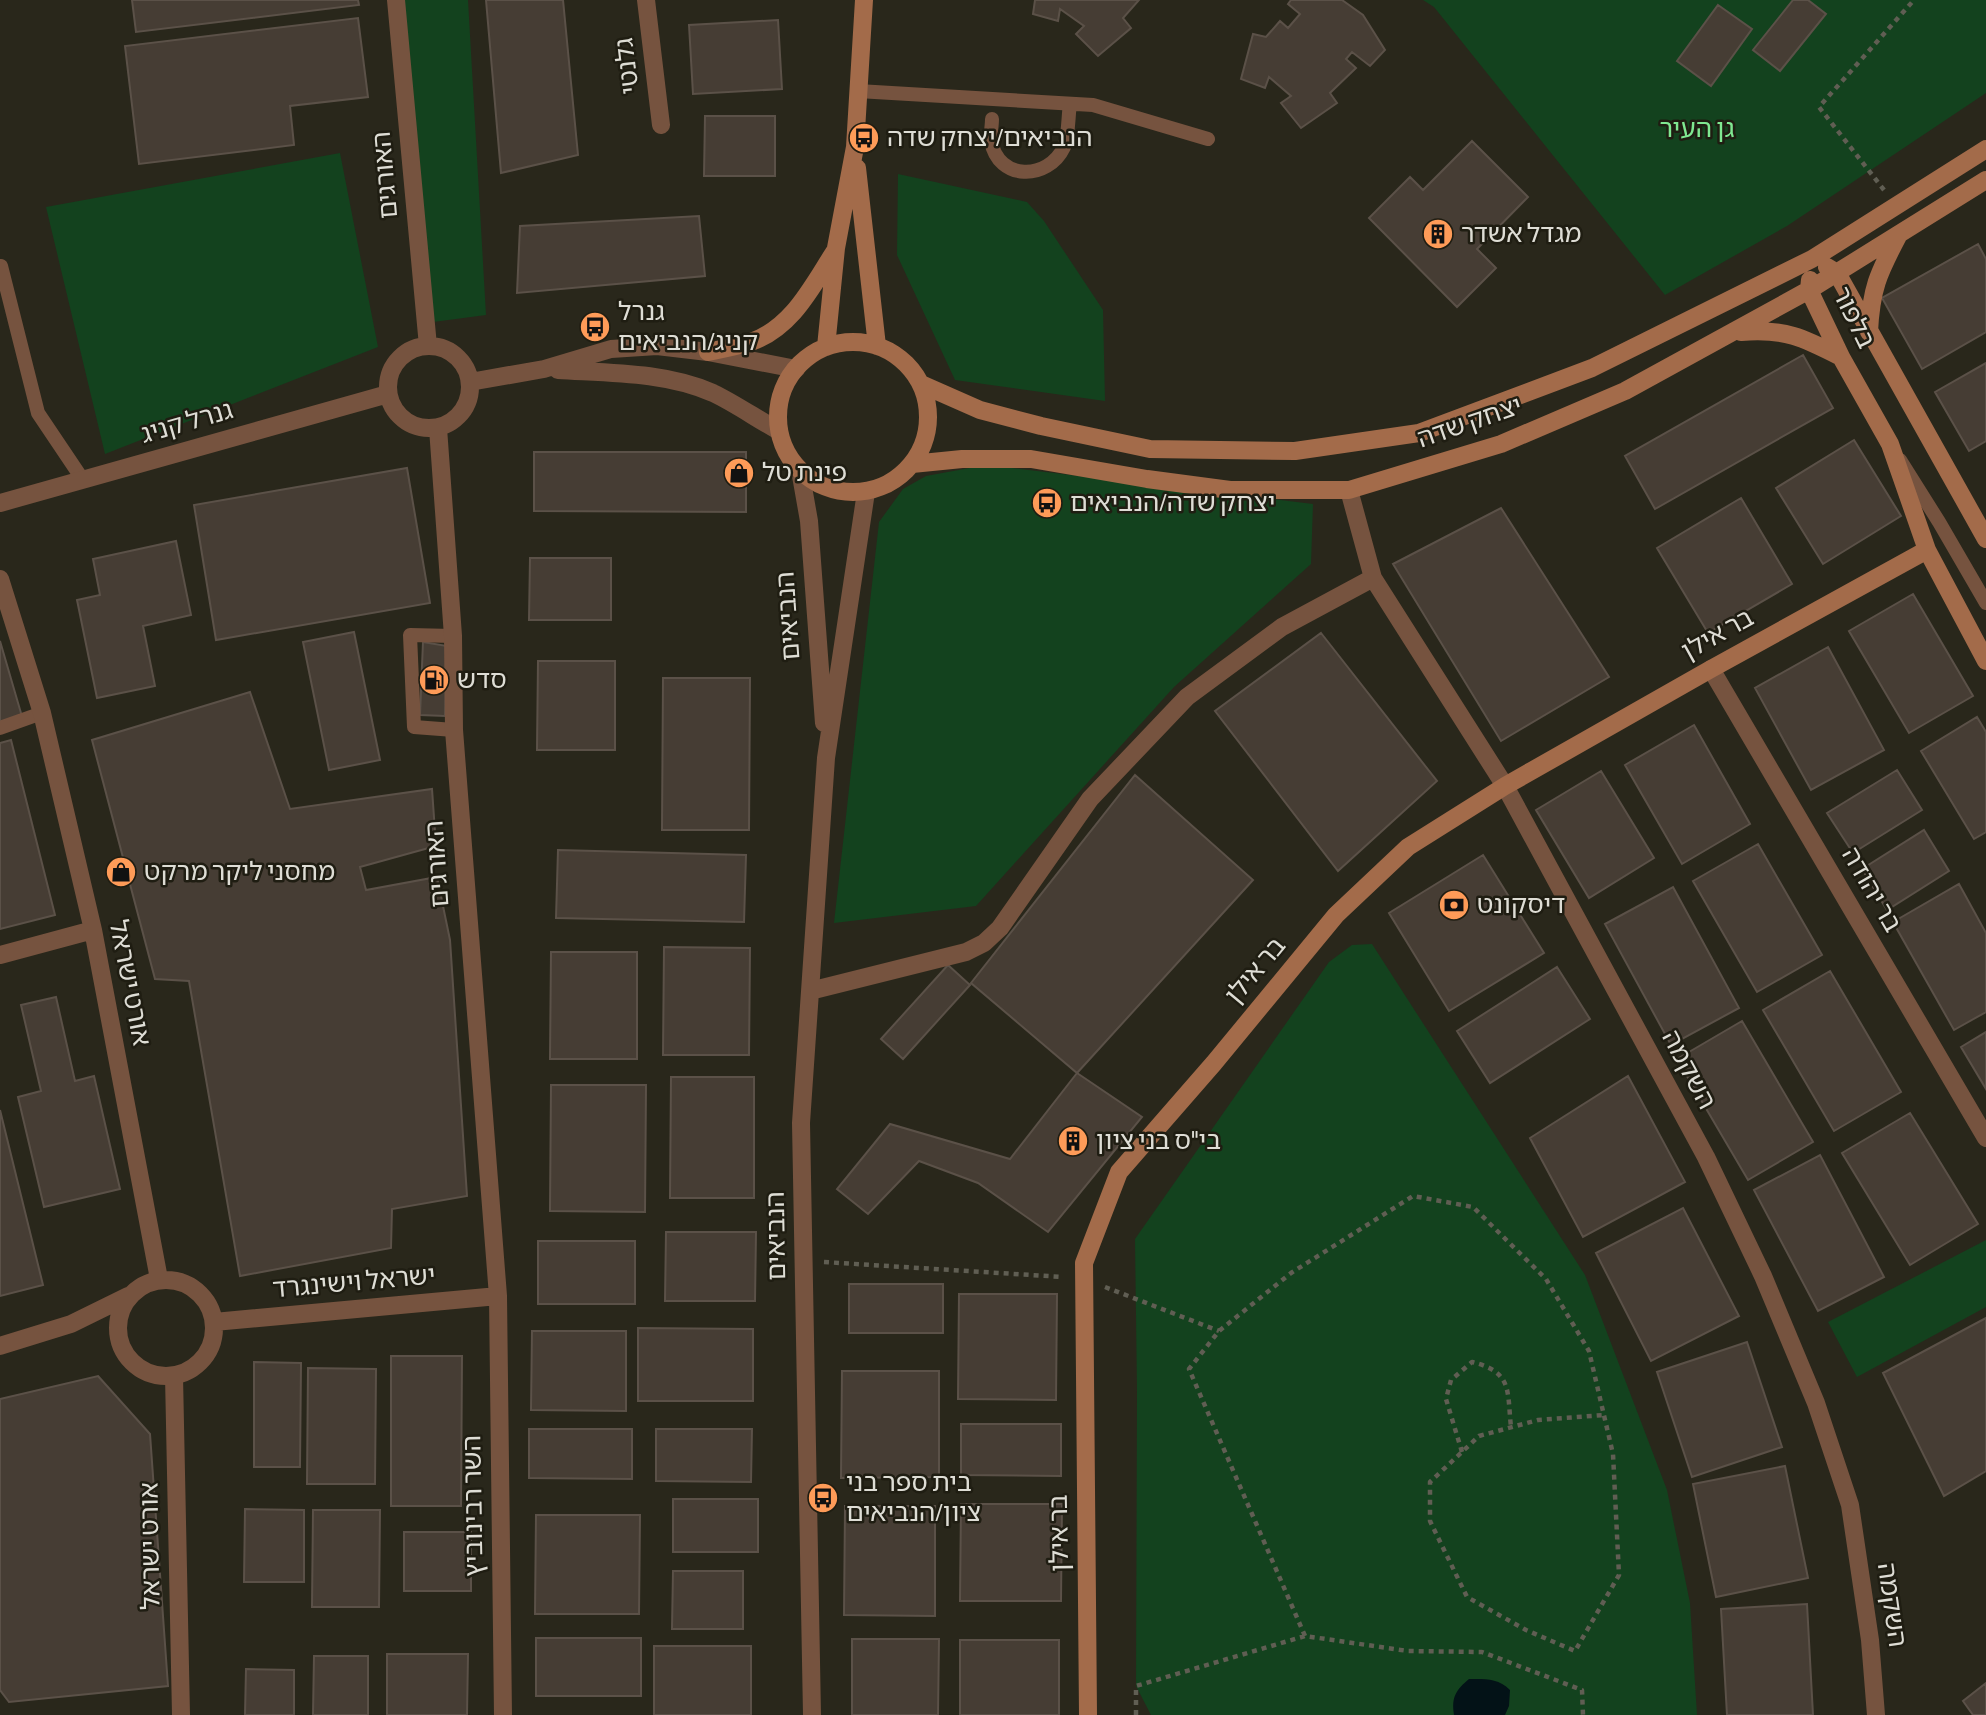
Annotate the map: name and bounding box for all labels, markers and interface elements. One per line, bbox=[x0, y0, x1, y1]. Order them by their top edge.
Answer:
street label: גלנטי bbox=[609, 36, 647, 96]
park label: גן העיר bbox=[1660, 114, 1735, 145]
bus stop icon: הנביאים/יצחק שדה bbox=[847, 121, 881, 155]
place label: הנביאים/יצחק שדה bbox=[887, 123, 1092, 154]
street label: האורגים bbox=[367, 130, 405, 220]
building icon: מגדל אשדר bbox=[1421, 217, 1455, 251]
place label: מגדל אשדר bbox=[1461, 219, 1581, 250]
street label: בלפור bbox=[1825, 282, 1881, 354]
place label: גנרל קניג/הנביאים bbox=[618, 297, 758, 358]
bus stop icon: גנרל קניג/הנביאים bbox=[578, 310, 612, 344]
street label: יצחק שדה bbox=[1414, 391, 1526, 455]
street label: גנרל קניג bbox=[138, 395, 237, 451]
shop icon: פינת טל bbox=[722, 456, 756, 490]
place label: פינת טל bbox=[762, 458, 847, 489]
bus stop icon: יצחק שדה/הנביאים bbox=[1030, 486, 1064, 520]
place label: יצחק שדה/הנביאים bbox=[1070, 488, 1275, 519]
street label: הנביאים bbox=[770, 570, 808, 662]
street label: בר אילן bbox=[1677, 603, 1759, 667]
fuel station icon: סדש bbox=[417, 663, 451, 697]
place label: סדש bbox=[457, 665, 507, 696]
street label: האורגים bbox=[419, 819, 457, 909]
street label: בר יהודה bbox=[1834, 842, 1908, 938]
shop icon: מחסני ליקר מרקט bbox=[104, 855, 138, 889]
place label: מחסני ליקר מרקט bbox=[144, 857, 335, 888]
bank icon: דיסקונט bbox=[1437, 888, 1471, 922]
place label: דיסקונט bbox=[1477, 890, 1565, 921]
street label: אורט ישראל bbox=[102, 917, 156, 1049]
street label: בר אילן bbox=[1219, 931, 1293, 1011]
street label: השקמה bbox=[1654, 1025, 1722, 1115]
building icon: בי"ס בני ציון bbox=[1056, 1124, 1090, 1158]
place label: בי"ס בני ציון bbox=[1096, 1126, 1221, 1157]
street label: הנביאים bbox=[761, 1191, 793, 1281]
street label: ישראל וישינגרד bbox=[271, 1260, 437, 1306]
street label: השר רבינוביץ bbox=[457, 1435, 491, 1577]
place label: בית ספר בני ציון/הנביאים bbox=[846, 1468, 981, 1529]
bus stop icon: בית ספר בני ציון/הנביאים bbox=[806, 1481, 840, 1515]
street label: אורט ישראל bbox=[134, 1482, 168, 1610]
street label: בר אילן bbox=[1044, 1494, 1076, 1572]
street label: השקמה bbox=[1870, 1561, 1912, 1649]

